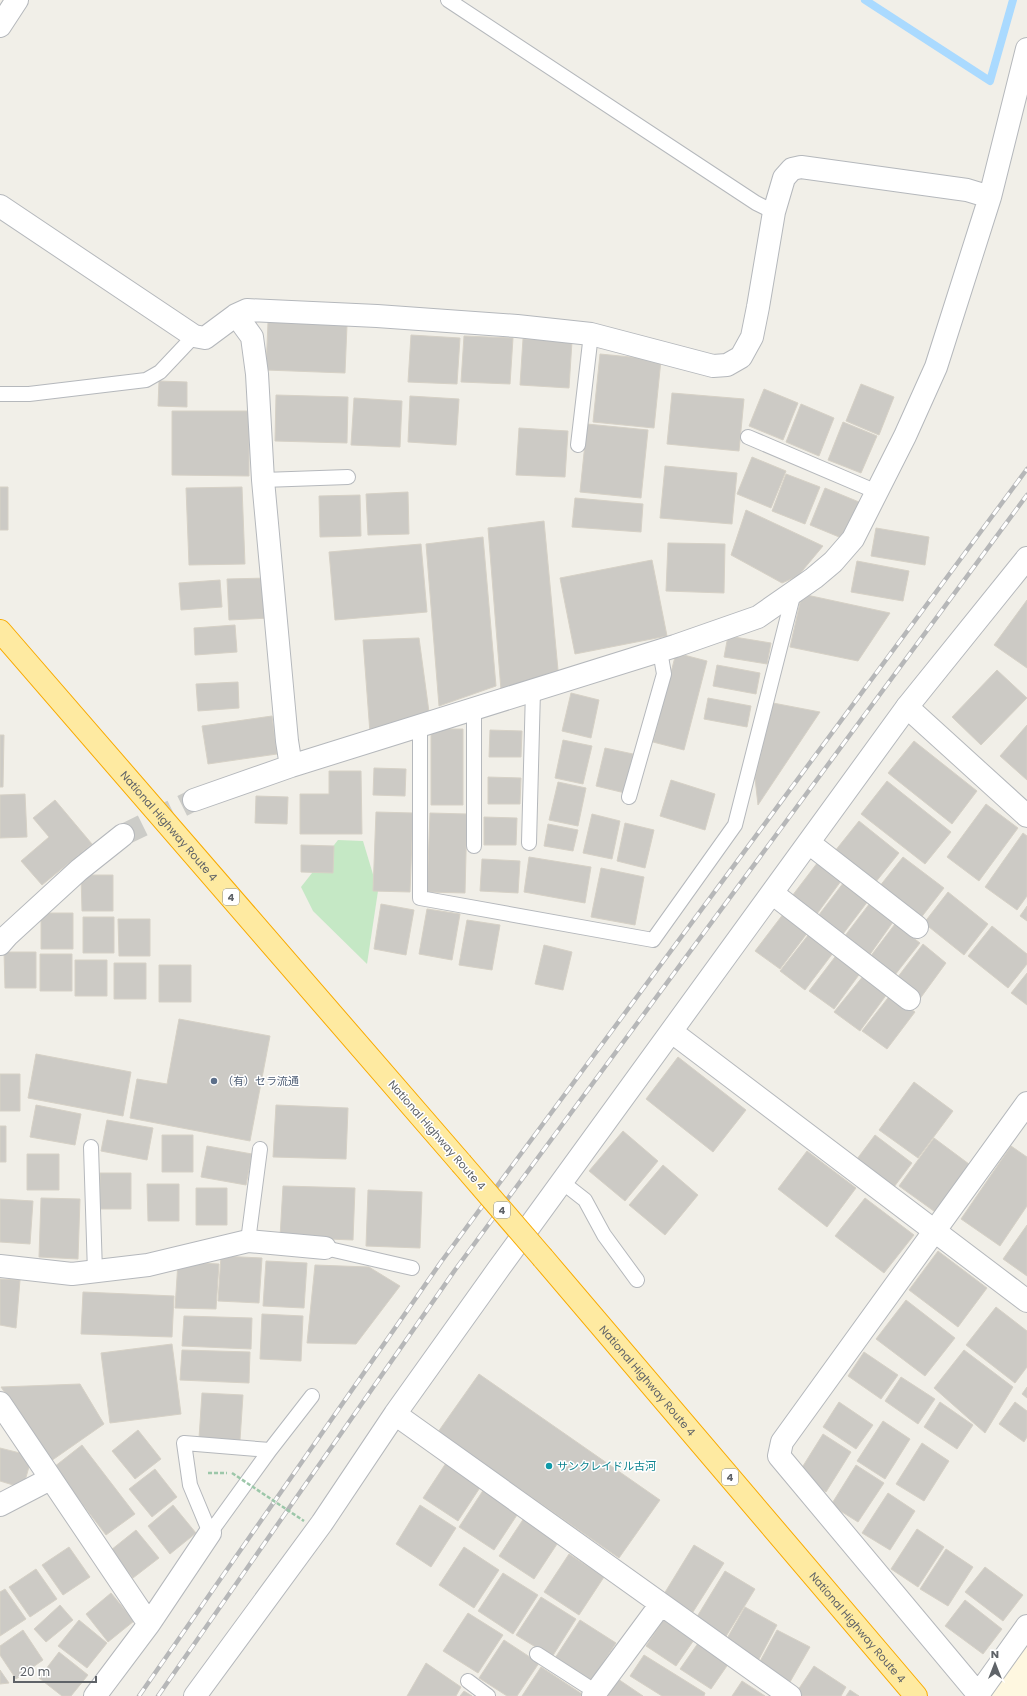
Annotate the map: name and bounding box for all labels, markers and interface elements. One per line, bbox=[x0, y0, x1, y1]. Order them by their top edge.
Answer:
street label: National Highway Route 4 bbox=[117, 767, 221, 885]
road number: 4 bbox=[223, 889, 239, 905]
place label: （有）セラ流通 bbox=[222, 1073, 299, 1089]
marker: （有）セラ流通 bbox=[209, 1076, 219, 1086]
street label: National Highway Route 4 bbox=[385, 1077, 489, 1193]
road number: 4 bbox=[494, 1202, 510, 1218]
street label: National Highway Route 4 bbox=[596, 1322, 699, 1440]
place label: サンクレイドル古河 bbox=[557, 1458, 656, 1474]
marker: サンクレイドル古河 bbox=[544, 1461, 554, 1471]
road number: 4 bbox=[722, 1469, 738, 1485]
street label: National Highway Route 4 bbox=[806, 1568, 909, 1686]
north arrow bbox=[975, 1644, 1015, 1684]
text: N bbox=[991, 1646, 999, 1662]
scale bar bbox=[14, 1658, 96, 1684]
text: 20 m bbox=[20, 1663, 50, 1680]

